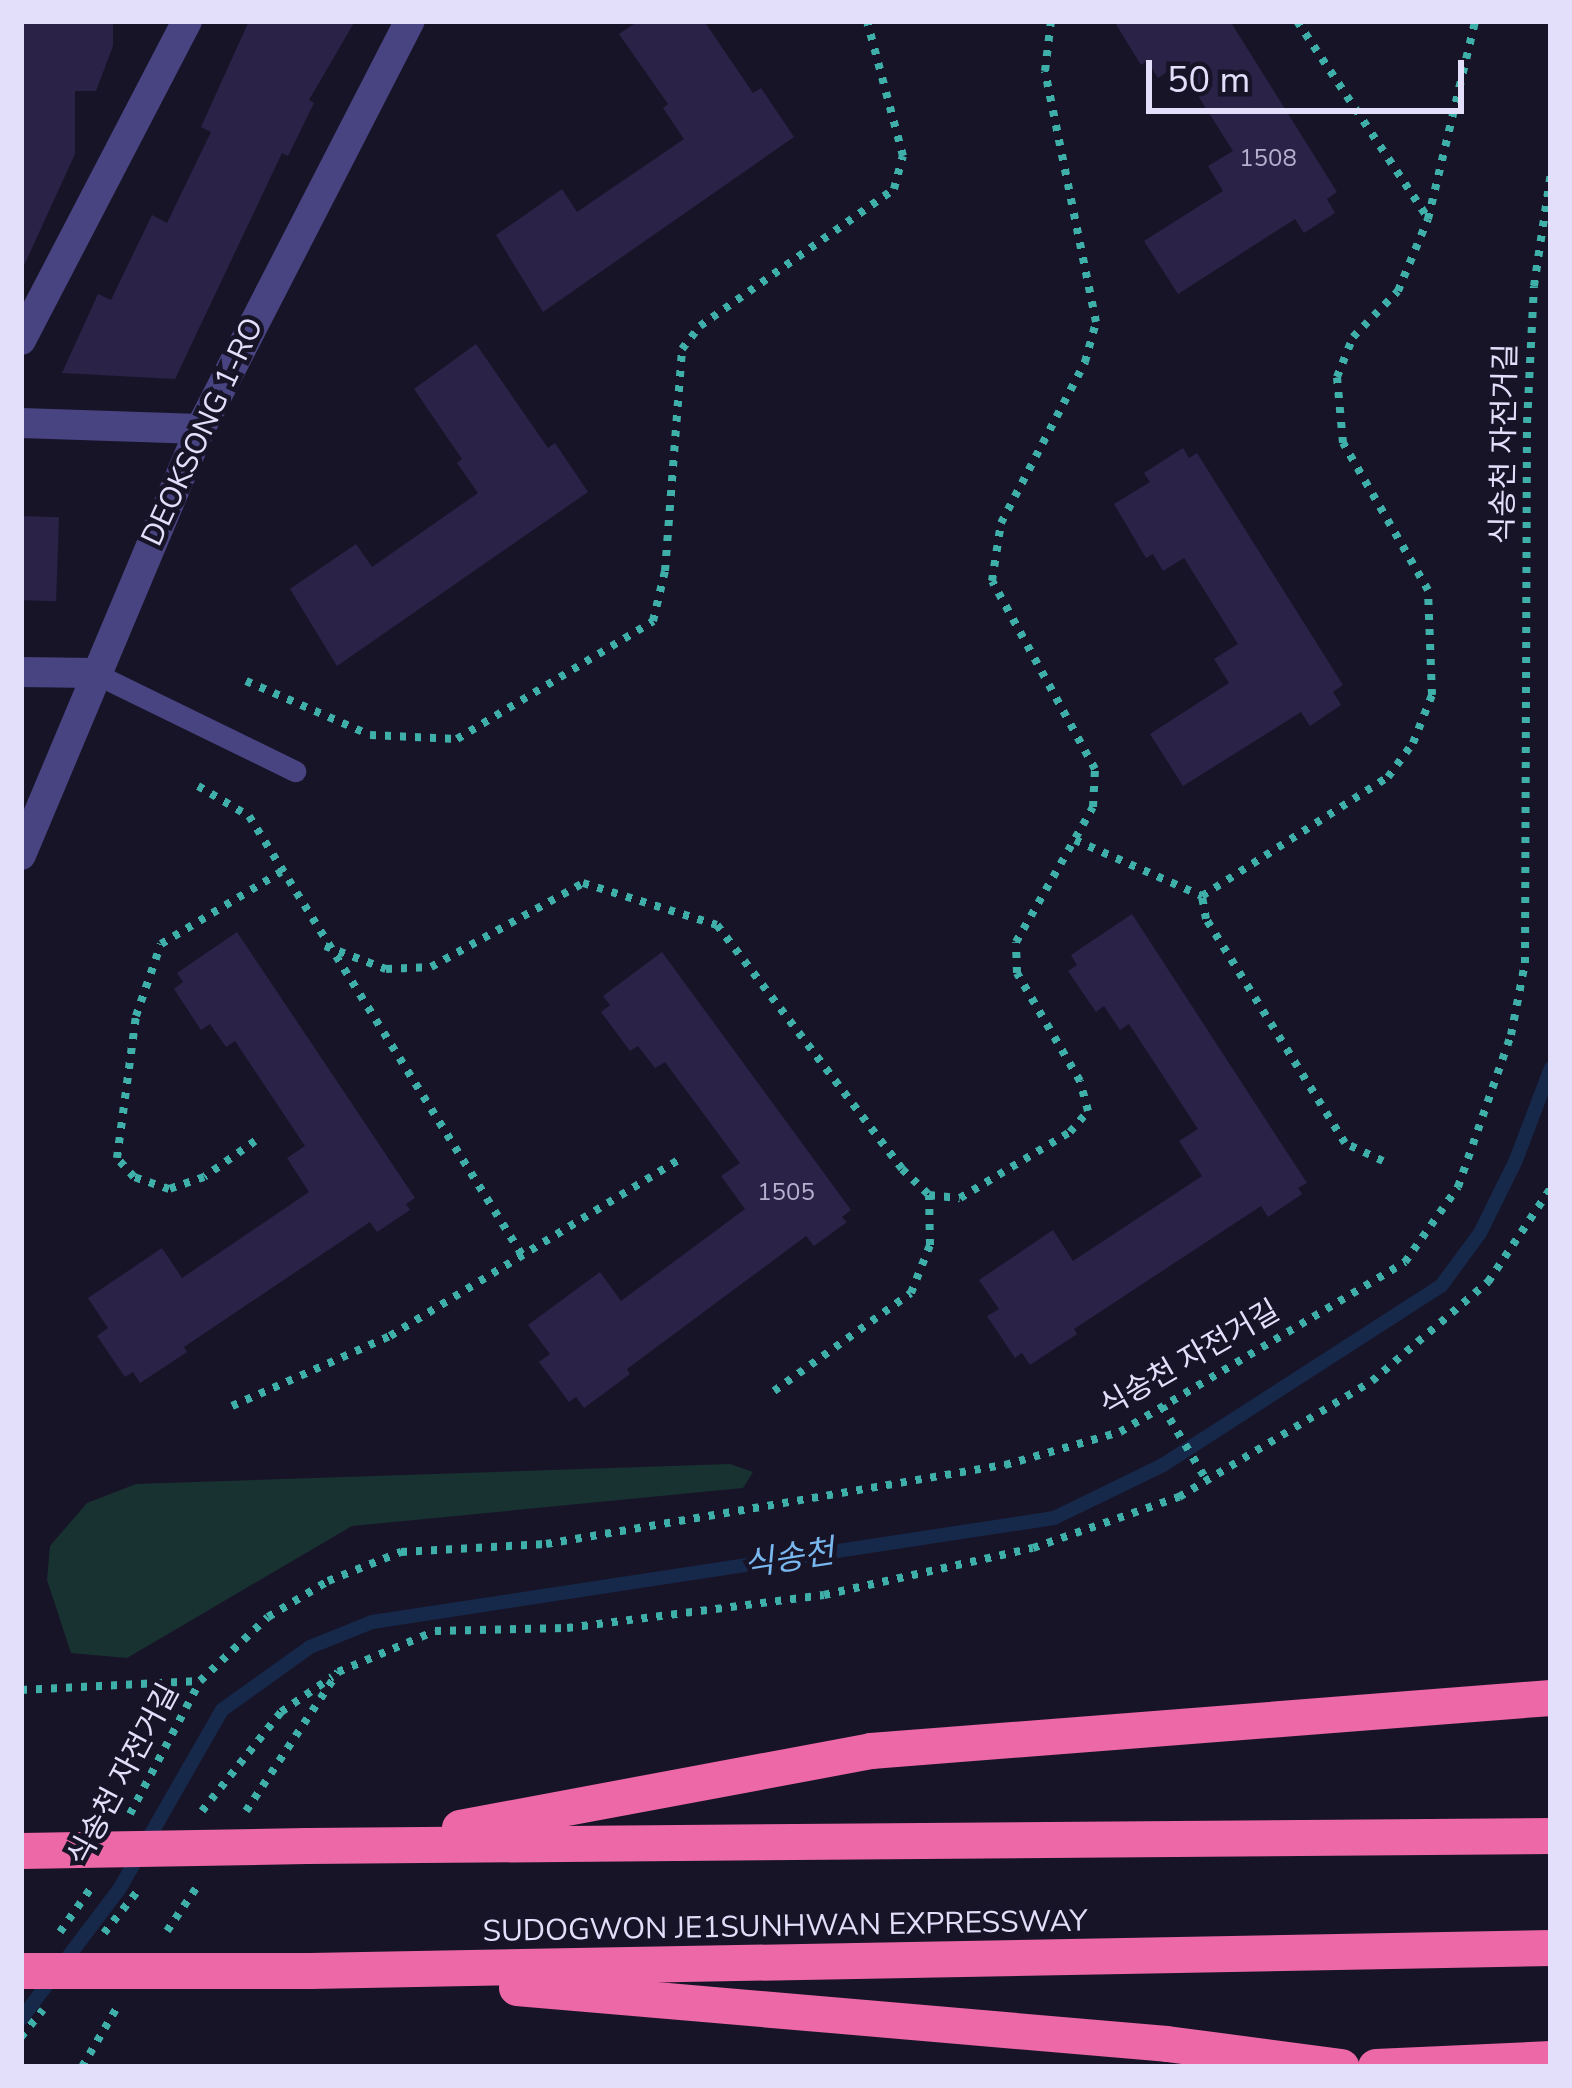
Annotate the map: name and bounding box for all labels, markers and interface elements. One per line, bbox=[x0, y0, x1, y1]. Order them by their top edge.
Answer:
scale bar bbox=[1152, 36, 1470, 110]
text: 50 m bbox=[1167, 56, 1250, 105]
house number: 1508 bbox=[1239, 145, 1297, 173]
street label: DEOKSONG 1-RO bbox=[134, 312, 272, 552]
street label: 식송천 자전거길 bbox=[1485, 343, 1525, 545]
house number: 1505 bbox=[757, 1179, 815, 1207]
street label: 식송천 자전거길 bbox=[1094, 1293, 1286, 1425]
water label: 식송천 bbox=[741, 1532, 837, 1586]
street label: 식송천 자전거길 bbox=[61, 1678, 187, 1872]
street label: SUDOGWON JE1SUNHWAN EXPRESSWAY bbox=[482, 1904, 1088, 1950]

